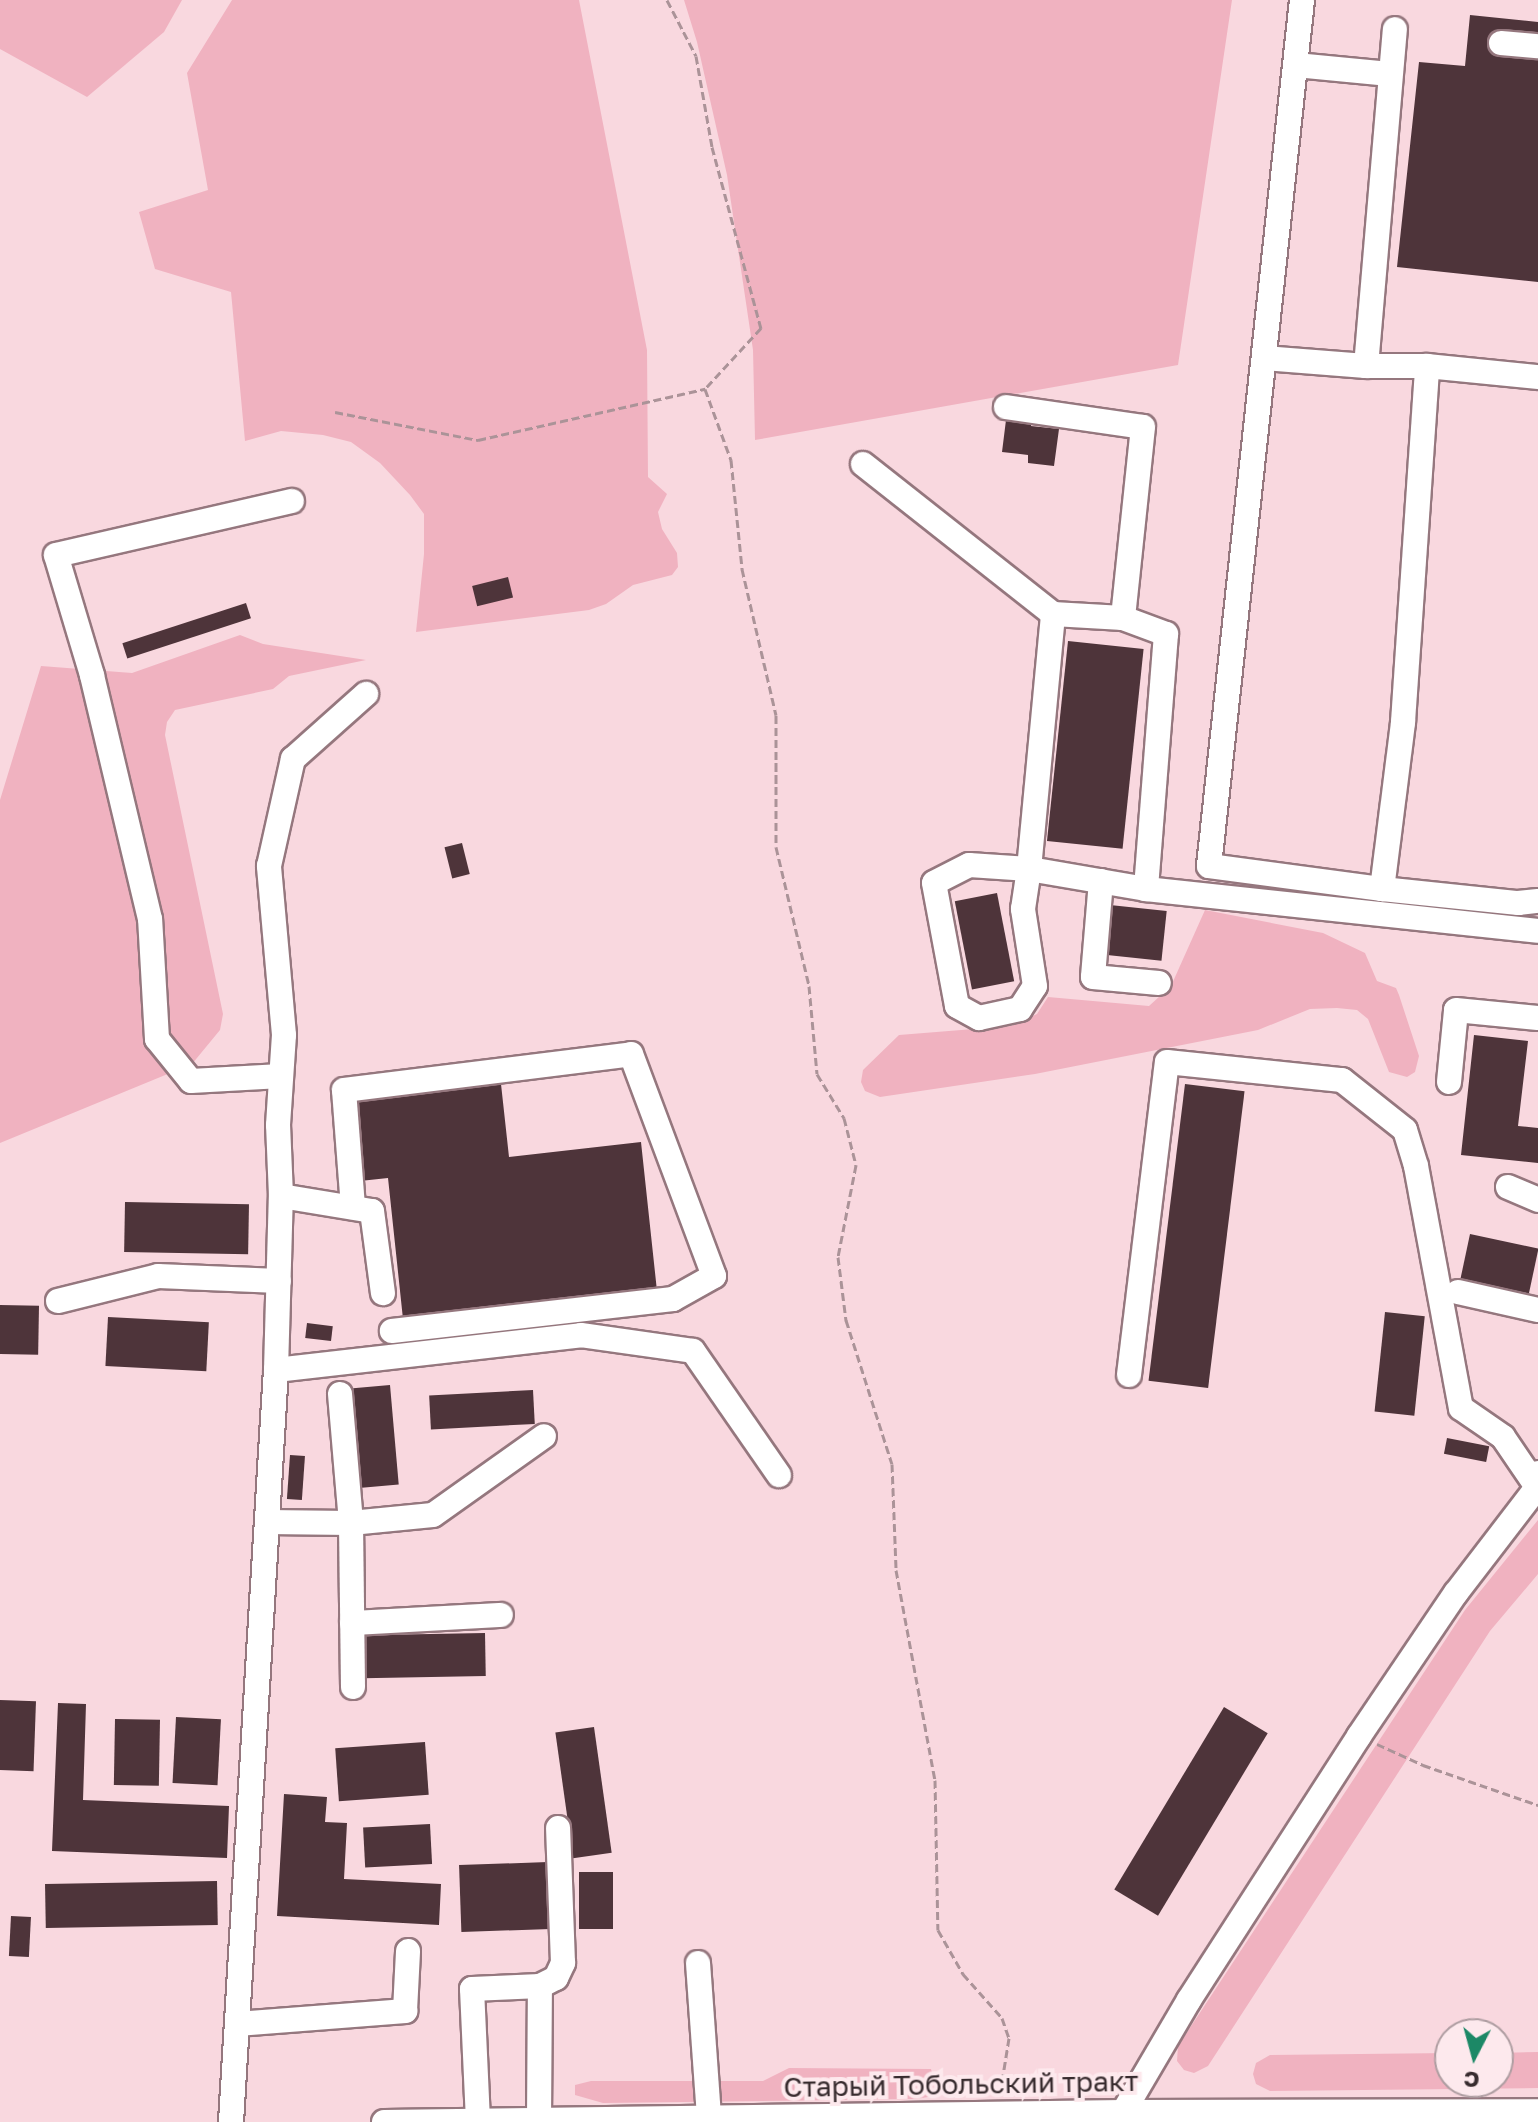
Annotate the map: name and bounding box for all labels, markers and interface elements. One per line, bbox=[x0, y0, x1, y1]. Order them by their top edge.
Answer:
north arrow bbox=[1434, 2018, 1514, 2098]
street label: Старый Тобольский тракт bbox=[783, 2064, 1139, 2104]
text: С bbox=[1462, 2066, 1481, 2095]

